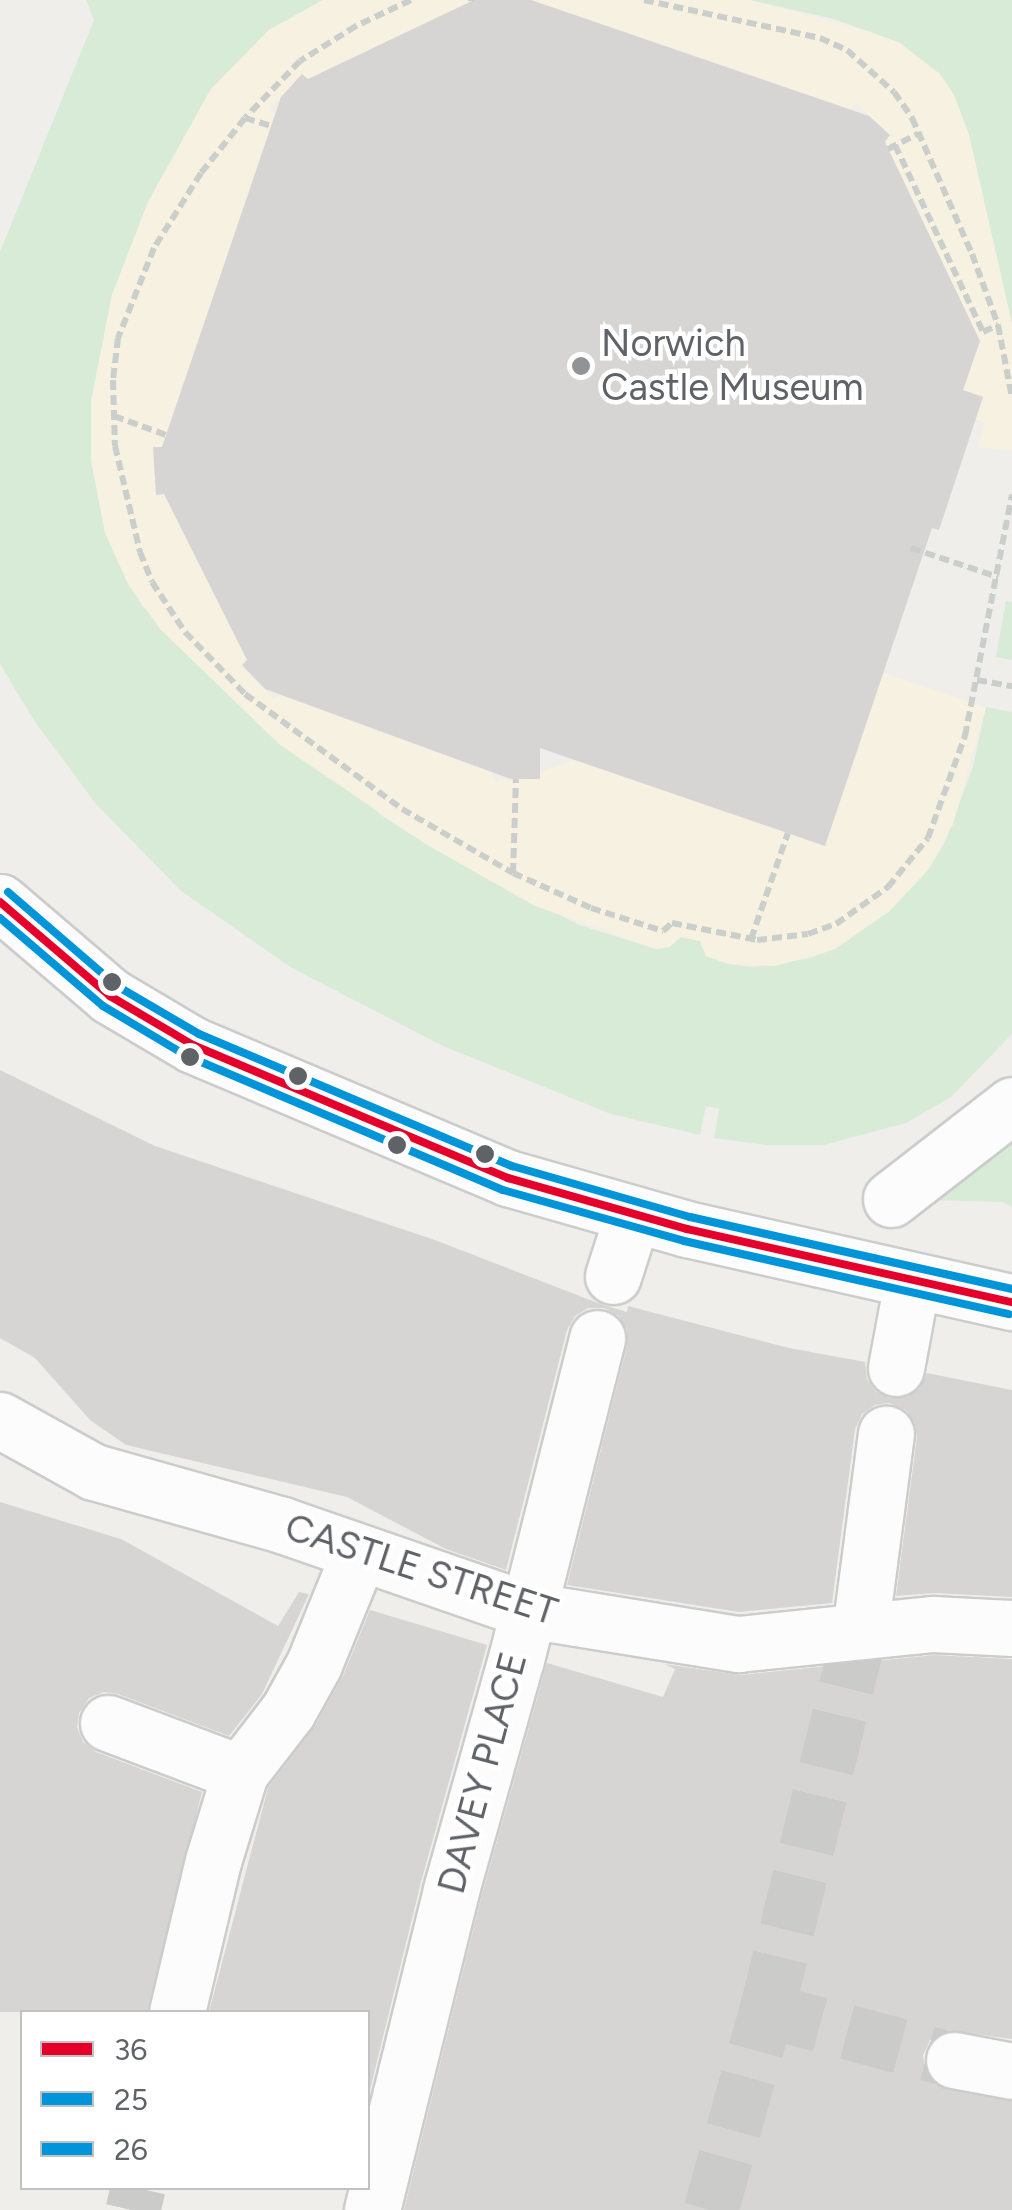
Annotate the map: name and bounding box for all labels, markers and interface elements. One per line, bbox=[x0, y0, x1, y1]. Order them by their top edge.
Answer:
place label: Norwich Castle Museum bbox=[601, 321, 864, 410]
marker: Norwich Castle Museum bbox=[570, 355, 592, 377]
unlabelled marker bbox=[102, 972, 122, 992]
unlabelled marker bbox=[180, 1047, 200, 1067]
unlabelled marker bbox=[288, 1066, 308, 1086]
unlabelled marker bbox=[387, 1135, 407, 1155]
unlabelled marker bbox=[475, 1144, 495, 1164]
street label: CASTLE STREET bbox=[279, 1505, 563, 1635]
street label: DAVEY PLACE bbox=[429, 1647, 537, 1899]
legend bbox=[20, 2010, 370, 2190]
text: 36 bbox=[114, 2031, 147, 2068]
text: 25 bbox=[114, 2081, 148, 2118]
text: 26 bbox=[114, 2131, 148, 2168]

